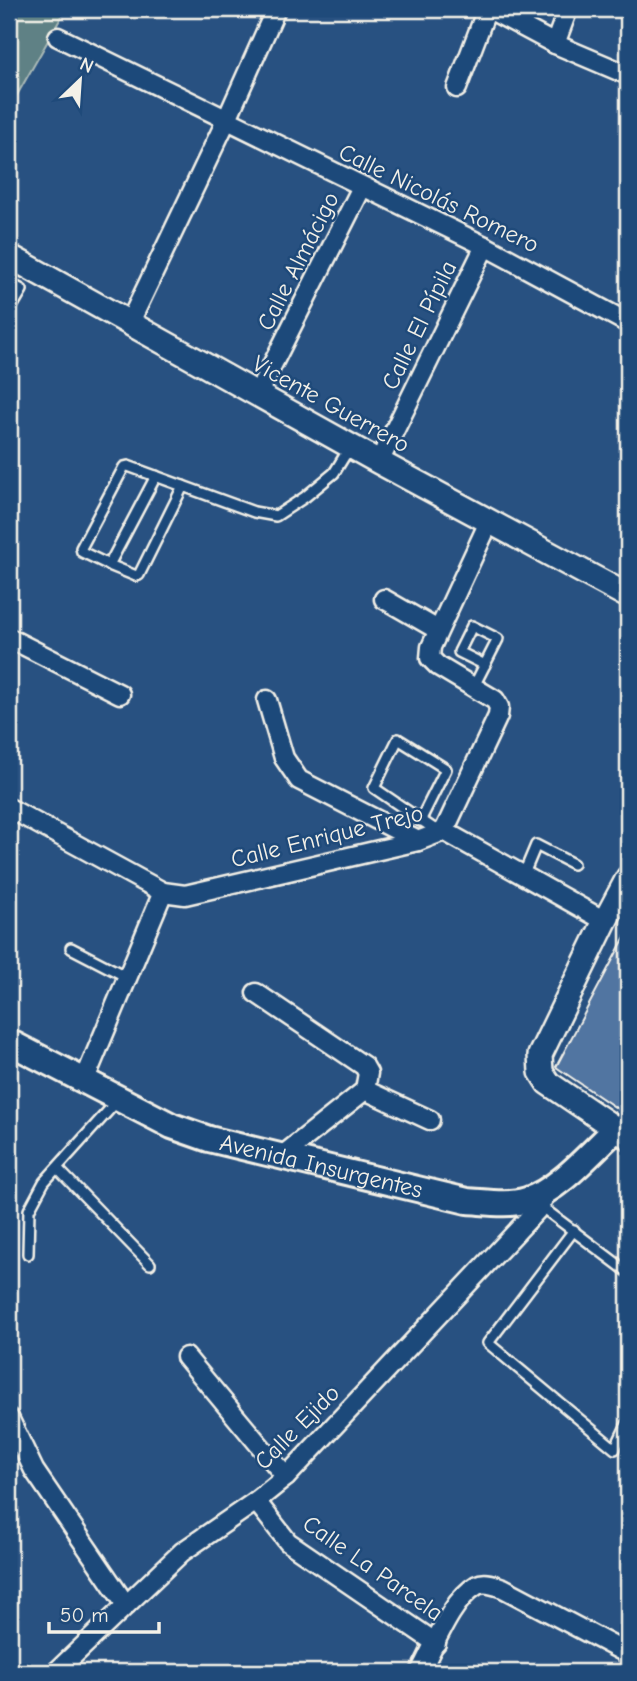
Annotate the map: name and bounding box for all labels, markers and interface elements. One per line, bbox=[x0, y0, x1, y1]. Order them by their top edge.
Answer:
north arrow bbox=[46, 46, 116, 116]
text: N bbox=[76, 53, 97, 78]
street label: Calle Nicolás Romero bbox=[334, 137, 544, 259]
street label: Calle Almácigo bbox=[251, 187, 345, 335]
street label: Calle El Pípila bbox=[376, 256, 462, 394]
street label: Vicente Guerrero bbox=[248, 349, 414, 459]
street label: Calle Enrique Trejo bbox=[228, 799, 426, 873]
street label: Avenida Insurgentes bbox=[217, 1128, 425, 1204]
street label: Calle Ejido bbox=[249, 1379, 345, 1475]
street label: Calle La Parcela bbox=[298, 1509, 448, 1627]
scale bar bbox=[49, 1590, 159, 1634]
text: 50 m bbox=[60, 1603, 109, 1627]

